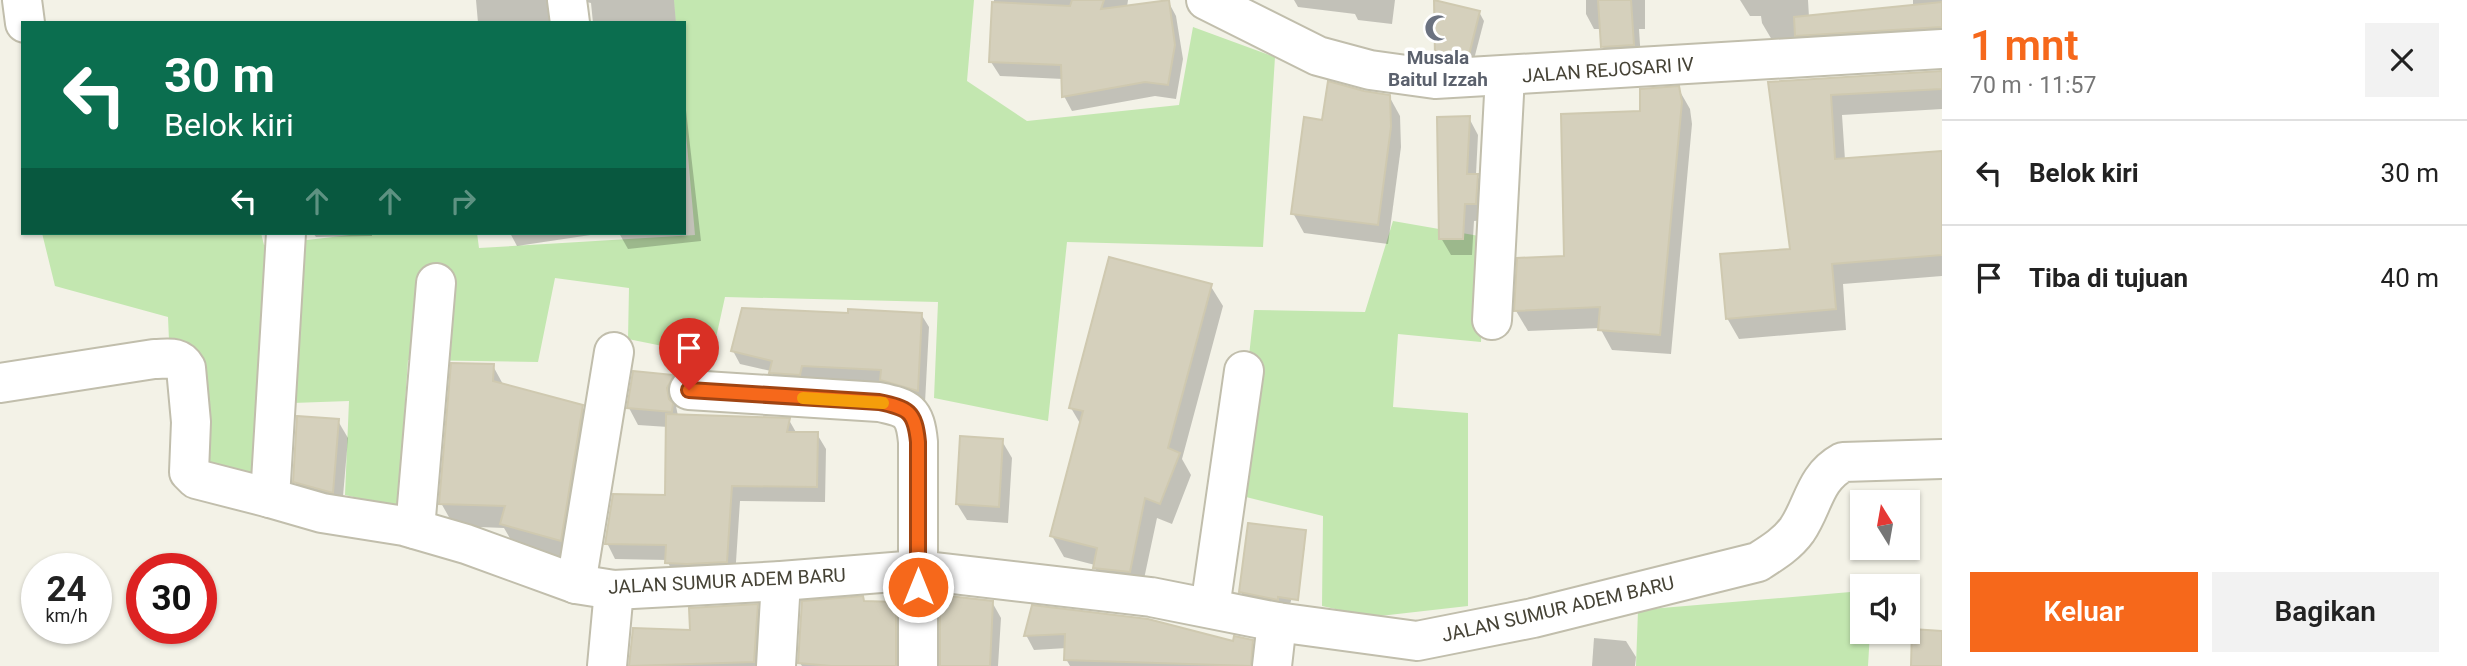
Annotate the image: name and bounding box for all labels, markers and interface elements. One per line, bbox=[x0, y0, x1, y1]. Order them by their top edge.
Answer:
mosque icon: Musala Baitul Izzah bbox=[1423, 13, 1453, 43]
text: 1 mnt bbox=[1970, 21, 2079, 70]
button: close bbox=[2365, 23, 2439, 97]
place label: Musala Baitul Izzah bbox=[1388, 46, 1488, 91]
text: 30 m bbox=[164, 47, 275, 104]
icon: left bbox=[49, 49, 140, 140]
street label: JALAN REJOSARI IV bbox=[1521, 53, 1695, 87]
text: 70 m · 11:57 bbox=[1970, 72, 2096, 99]
text: Belok kiri bbox=[164, 106, 294, 144]
icon: left bbox=[1970, 154, 2008, 192]
text: Belok kiri bbox=[2029, 158, 2139, 188]
text: 30 m bbox=[2381, 158, 2439, 188]
icon: left bbox=[225, 182, 263, 220]
icon: ahead bbox=[298, 182, 336, 220]
icon: ahead bbox=[371, 182, 409, 220]
icon: right bbox=[444, 182, 482, 220]
icon: arrive bbox=[1970, 259, 2008, 297]
text: Tiba di tujuan bbox=[2029, 263, 2188, 293]
text: 40 m bbox=[2381, 263, 2439, 293]
pin bbox=[659, 318, 719, 390]
icon: arrive bbox=[670, 329, 708, 367]
north arrow bbox=[1850, 490, 1920, 560]
map controls bbox=[1850, 490, 1920, 644]
position arrow bbox=[881, 550, 955, 624]
speed limit sign: 30 bbox=[126, 553, 217, 644]
street label: JALAN SUMUR ADEM BARU bbox=[608, 563, 846, 599]
text: 24 bbox=[46, 569, 87, 610]
street label: JALAN SUMUR ADEM BARU bbox=[1440, 571, 1676, 647]
button: Keluar bbox=[1970, 572, 2198, 652]
button: Bagikan bbox=[2212, 572, 2439, 652]
button: sound bbox=[1850, 574, 1920, 644]
text: km/h bbox=[45, 605, 88, 626]

